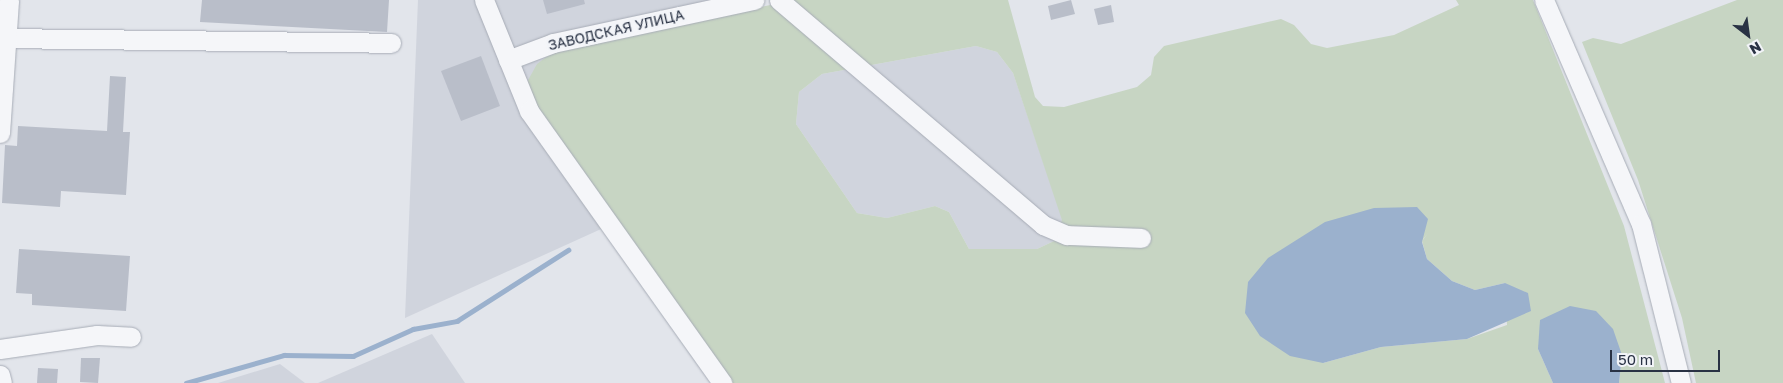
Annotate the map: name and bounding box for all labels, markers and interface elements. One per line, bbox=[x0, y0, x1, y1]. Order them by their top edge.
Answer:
street label: ЗАВОДСКАЯ УЛИЦА bbox=[546, 6, 686, 54]
north arrow bbox=[1723, 10, 1773, 60]
text: N bbox=[1747, 38, 1765, 58]
scale bar bbox=[1613, 340, 1723, 372]
text: 50 m bbox=[1618, 350, 1653, 368]

